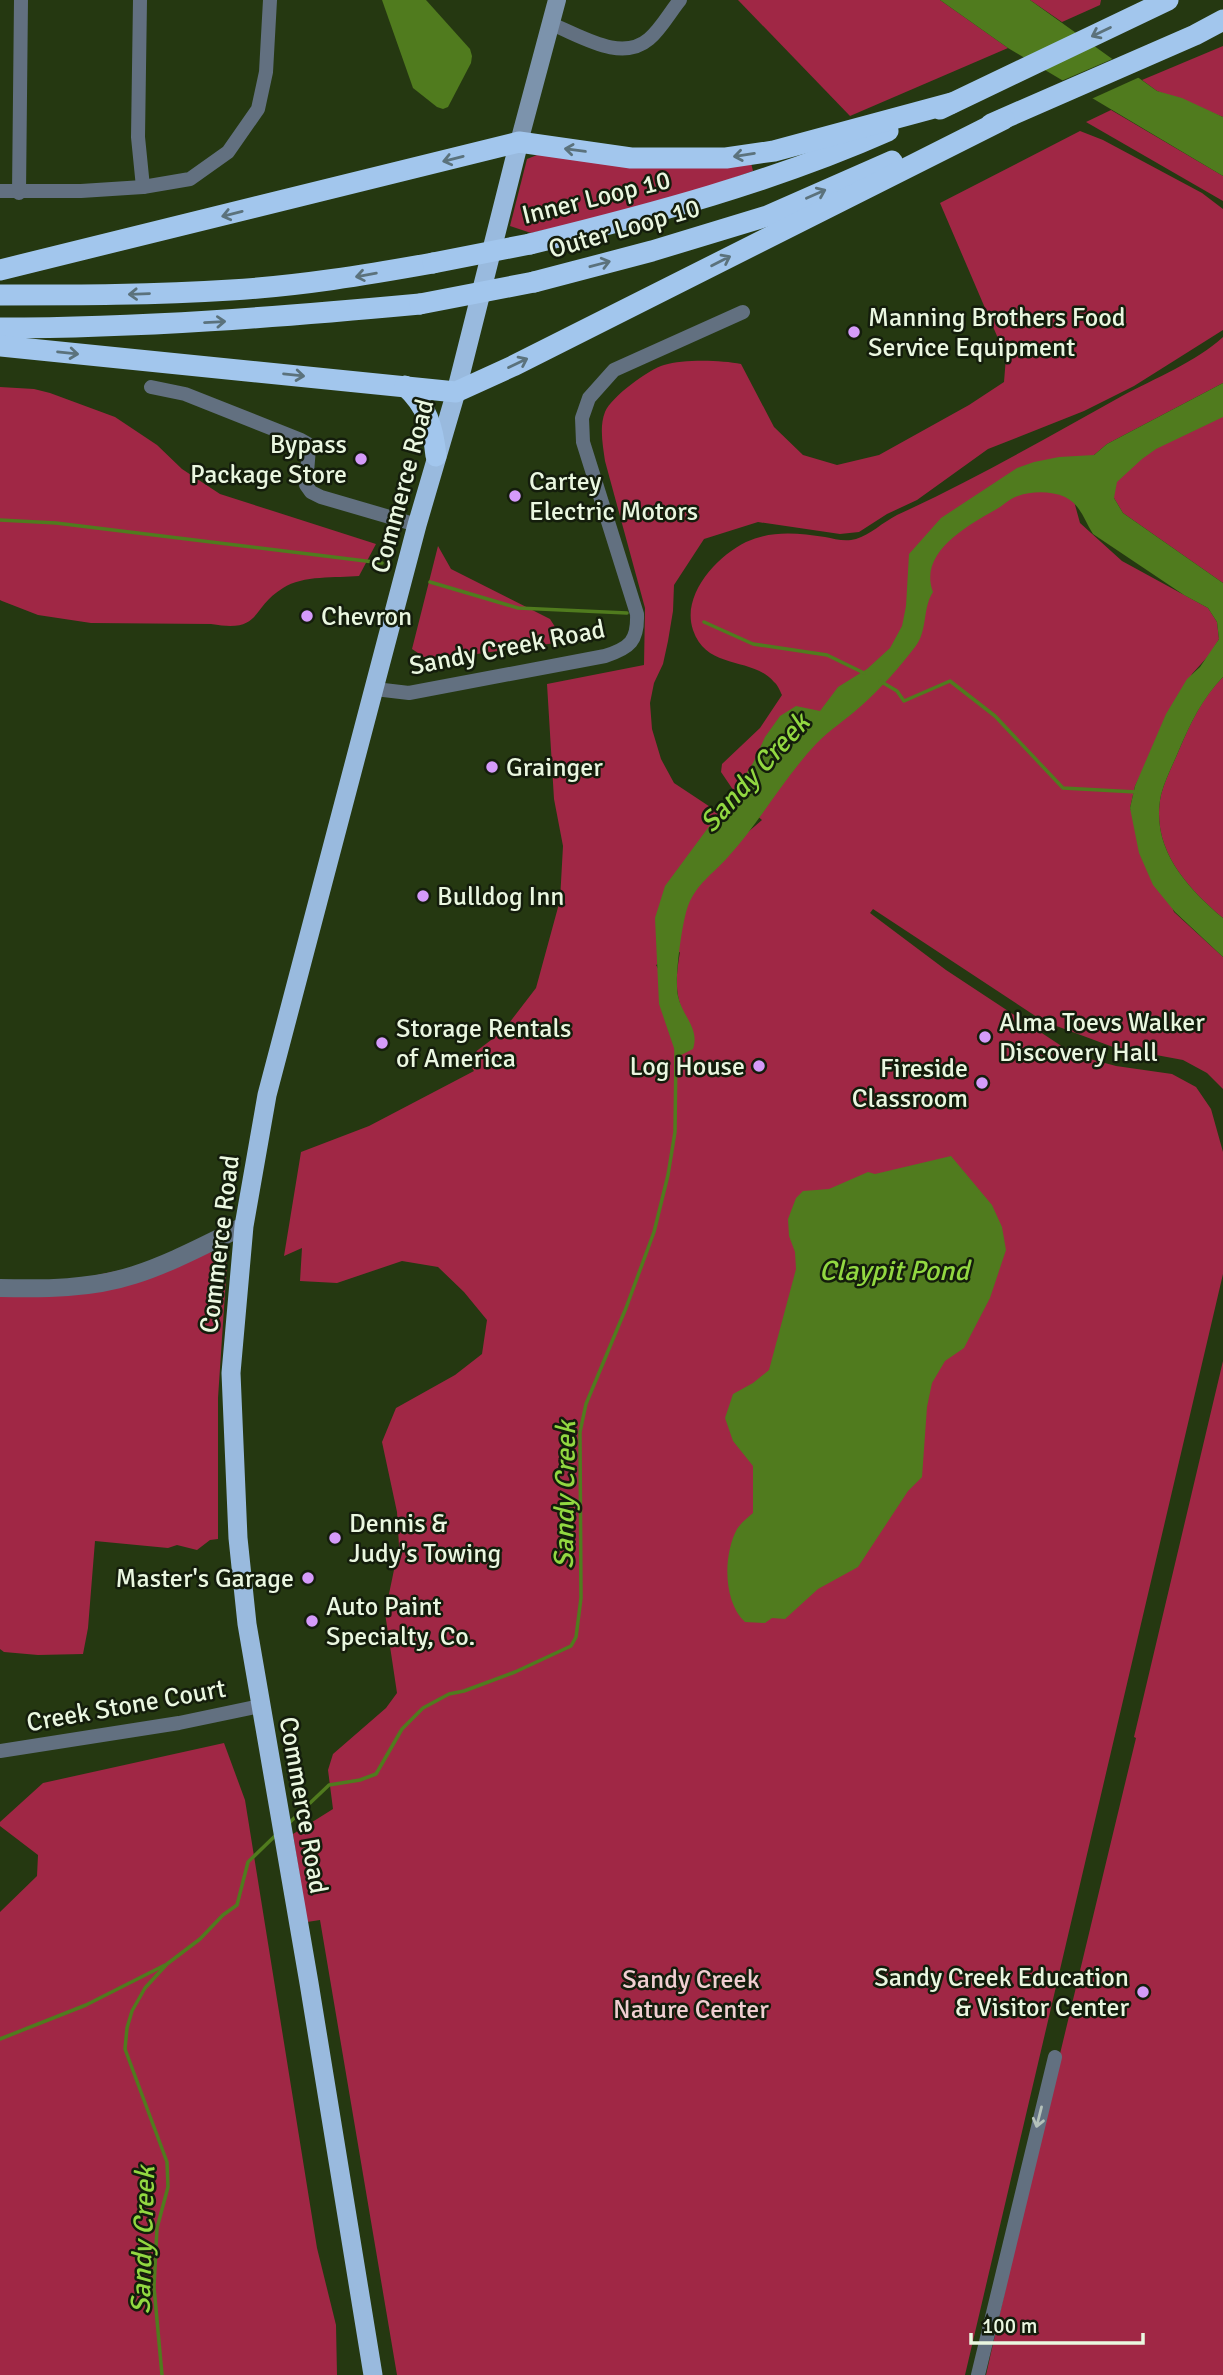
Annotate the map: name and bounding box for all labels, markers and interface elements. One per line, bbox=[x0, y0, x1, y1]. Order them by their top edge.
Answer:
one-way arrow bbox=[1091, 26, 1112, 39]
one-way arrow bbox=[564, 143, 587, 156]
one-way arrow bbox=[733, 149, 756, 162]
one-way arrow bbox=[442, 152, 465, 166]
street label: Inner Loop 10 bbox=[519, 164, 674, 232]
one-way arrow bbox=[805, 187, 826, 200]
street label: Outer Loop 10 bbox=[545, 192, 704, 266]
one-way arrow bbox=[221, 208, 244, 221]
one-way arrow bbox=[710, 253, 731, 267]
one-way arrow bbox=[589, 257, 611, 270]
one-way arrow bbox=[355, 269, 378, 282]
one-way arrow bbox=[128, 287, 151, 300]
place label: Manning Brothers Food Service Equipment bbox=[868, 302, 1126, 364]
one-way arrow bbox=[203, 315, 226, 328]
marker: Manning Brothers Food Service Equipment bbox=[846, 324, 862, 340]
one-way arrow bbox=[56, 347, 79, 360]
one-way arrow bbox=[507, 356, 528, 369]
one-way arrow bbox=[283, 369, 305, 382]
street label: Commerce Road bbox=[364, 396, 442, 577]
place label: Bypass Package Store bbox=[190, 429, 347, 491]
marker: Bypass Package Store bbox=[353, 451, 369, 467]
place label: Cartey Electric Motors bbox=[529, 466, 698, 528]
marker: Cartey Electric Motors bbox=[507, 488, 523, 504]
place label: Chevron bbox=[321, 601, 412, 633]
marker: Chevron bbox=[299, 608, 315, 624]
street label: Sandy Creek Road bbox=[407, 613, 608, 683]
water label: Sandy Creek bbox=[693, 704, 819, 839]
place label: Grainger bbox=[506, 752, 603, 784]
marker: Grainger bbox=[484, 759, 500, 775]
place label: Bulldog Inn bbox=[437, 881, 565, 913]
marker: Bulldog Inn bbox=[415, 888, 431, 904]
place label: Alma Toevs Walker Discovery Hall bbox=[999, 1007, 1205, 1069]
place label: Storage Rentals of America bbox=[396, 1013, 572, 1075]
marker: Alma Toevs Walker Discovery Hall bbox=[977, 1029, 993, 1045]
marker: Storage Rentals of America bbox=[374, 1035, 390, 1051]
place label: Log House bbox=[629, 1051, 745, 1083]
place label: Fireside Classroom bbox=[852, 1053, 968, 1115]
marker: Log House bbox=[751, 1058, 767, 1074]
marker: Fireside Classroom bbox=[974, 1075, 990, 1091]
street label: Commerce Road bbox=[193, 1153, 247, 1335]
water label: Claypit Pond bbox=[819, 1254, 972, 1288]
water label: Sandy Creek bbox=[547, 1418, 583, 1569]
place label: Dennis & Judy's Towing bbox=[349, 1508, 501, 1570]
marker: Dennis & Judy's Towing bbox=[327, 1530, 343, 1546]
place label: Master's Garage bbox=[115, 1563, 294, 1595]
marker: Master's Garage bbox=[300, 1570, 316, 1586]
place label: Auto Paint Specialty, Co. bbox=[326, 1591, 475, 1653]
marker: Auto Paint Specialty, Co. bbox=[304, 1613, 320, 1629]
street label: Creek Stone Court bbox=[24, 1673, 228, 1739]
street label: Commerce Road bbox=[272, 1714, 334, 1896]
place label: Sandy Creek Education & Visitor Center bbox=[874, 1962, 1129, 2024]
park label: Sandy Creek Nature Center bbox=[613, 1964, 769, 2026]
marker: Sandy Creek Education & Visitor Center bbox=[1135, 1984, 1151, 2000]
one-way arrow bbox=[1032, 2105, 1045, 2128]
water label: Sandy Creek bbox=[123, 2163, 163, 2315]
scale bar bbox=[971, 2302, 1142, 2346]
text: 100 m bbox=[982, 2313, 1037, 2339]

